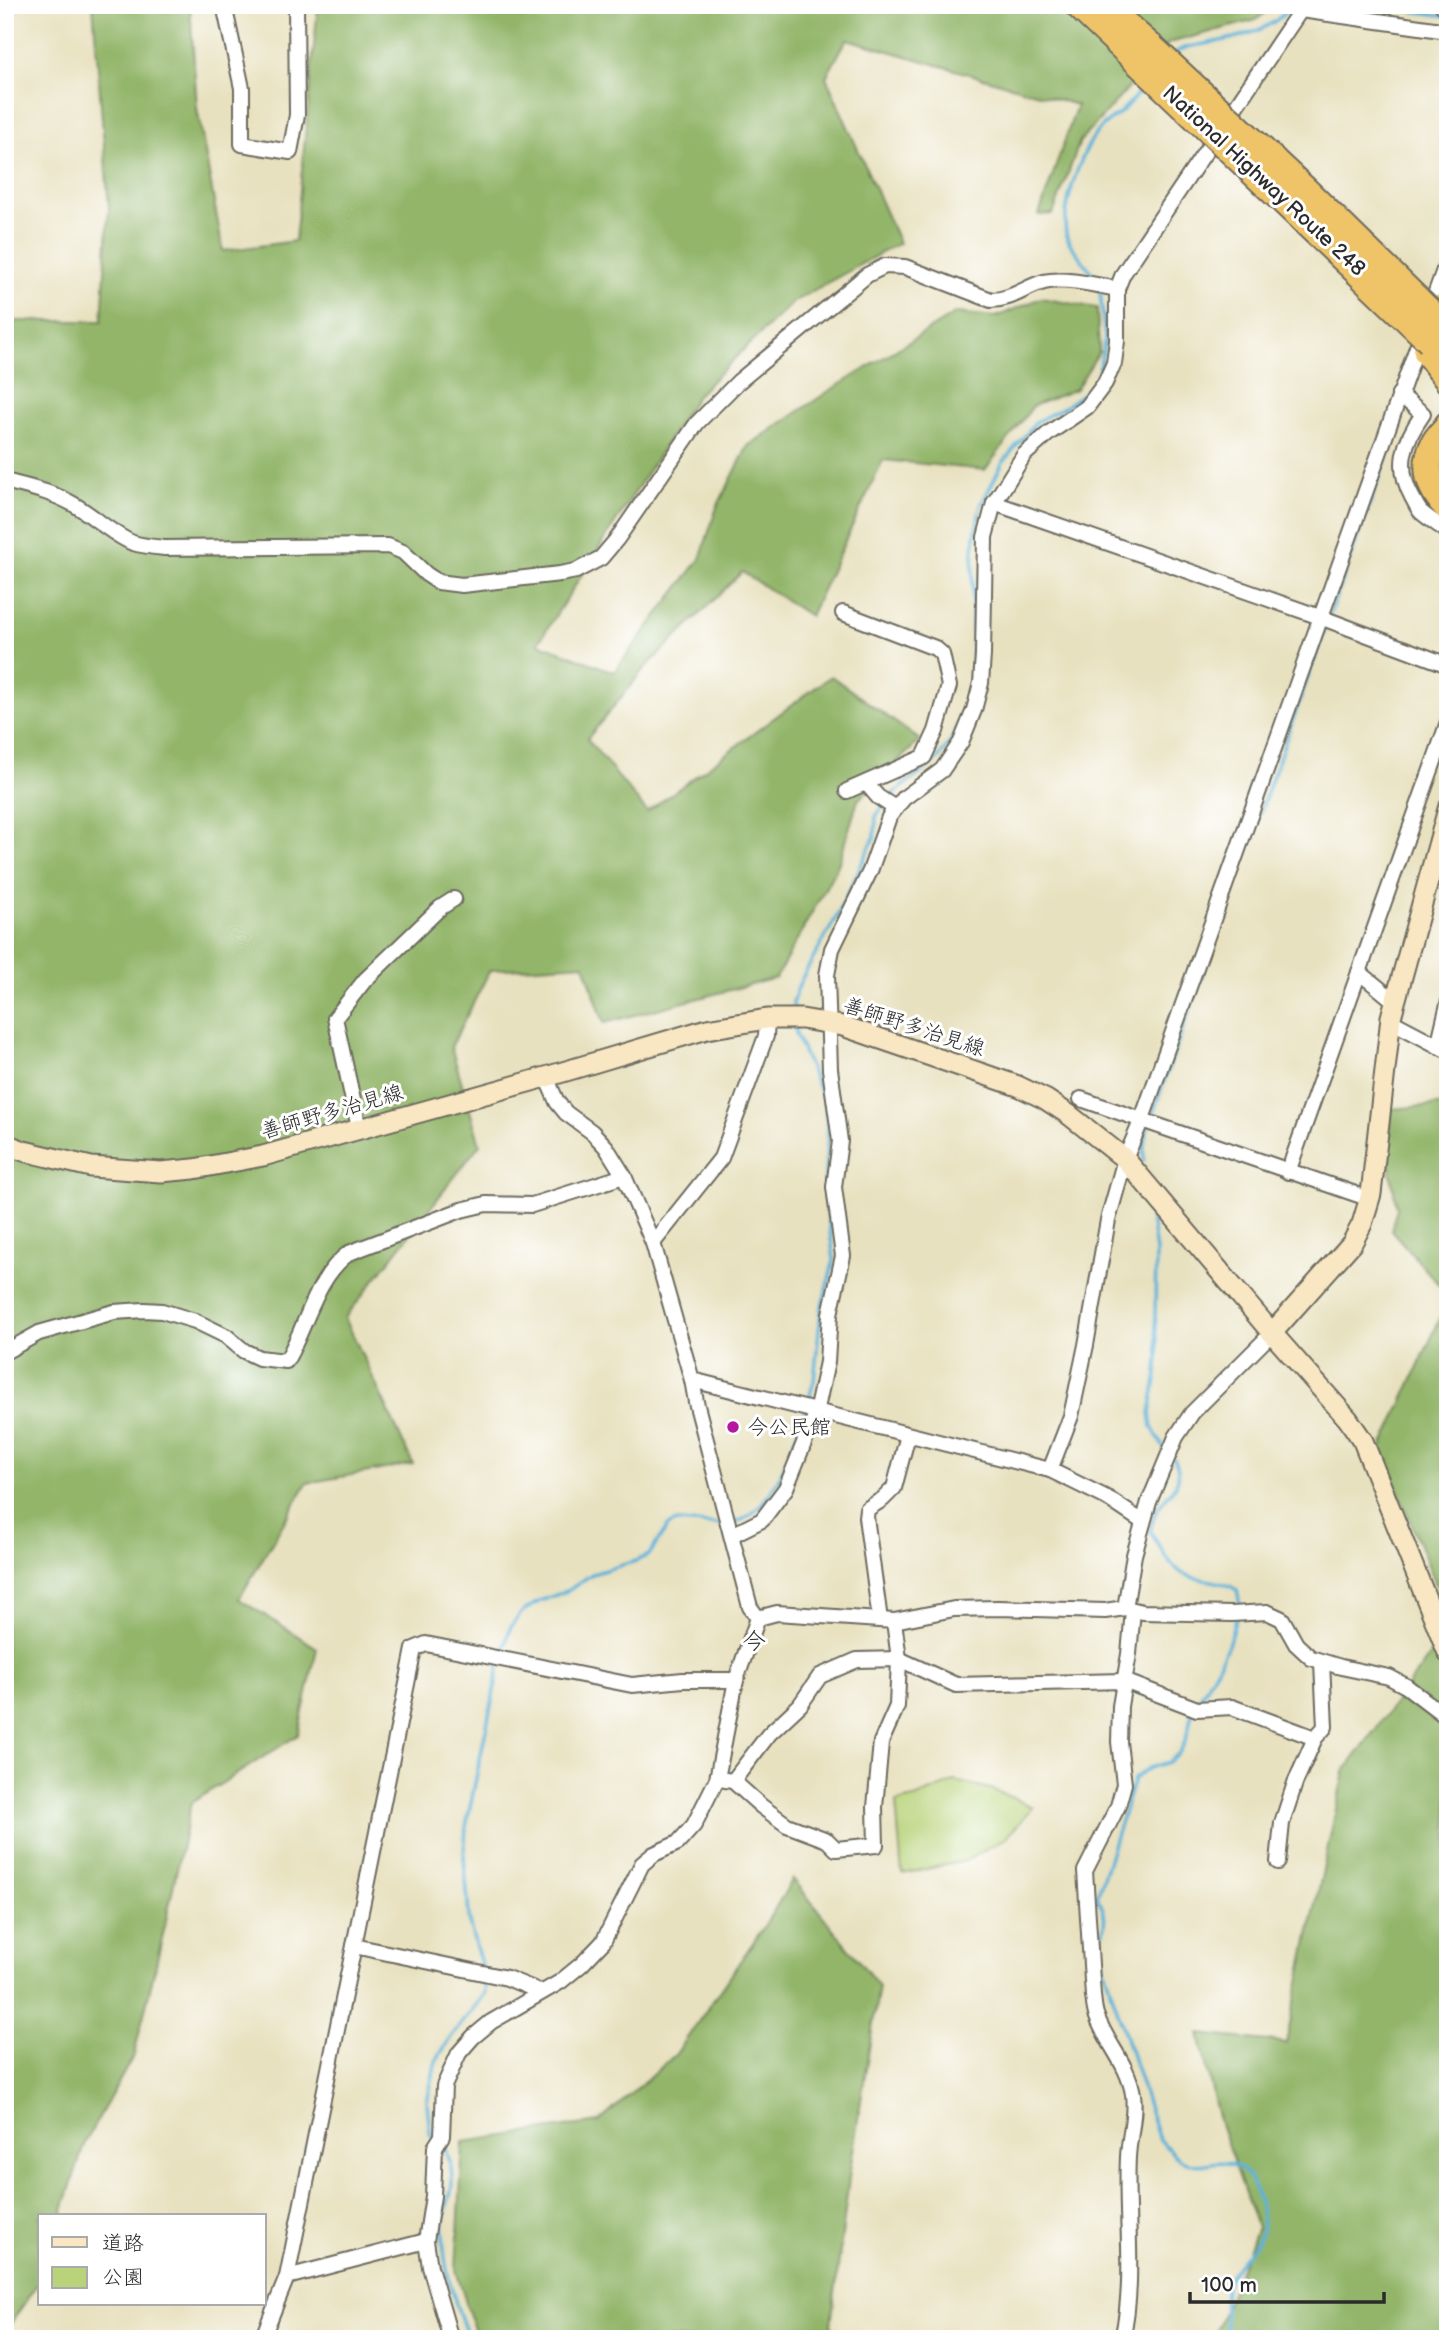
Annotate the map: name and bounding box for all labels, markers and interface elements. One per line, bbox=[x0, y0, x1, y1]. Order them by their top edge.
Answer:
street label: National Highway Route 248 bbox=[1158, 80, 1370, 282]
street label: 善師野多治見線 bbox=[840, 992, 988, 1062]
street label: 善師野多治見線 bbox=[258, 1080, 406, 1144]
place label: 今公民館 bbox=[747, 1415, 831, 1440]
marker: 今公民館 bbox=[725, 1419, 741, 1435]
district label: 今 bbox=[742, 1627, 766, 1656]
legend bbox=[38, 2214, 266, 2306]
text: 道路 bbox=[102, 2231, 144, 2256]
scale bar bbox=[1190, 2260, 1385, 2304]
text: 公園 bbox=[102, 2265, 144, 2290]
text: 100 m bbox=[1201, 2273, 1257, 2298]

